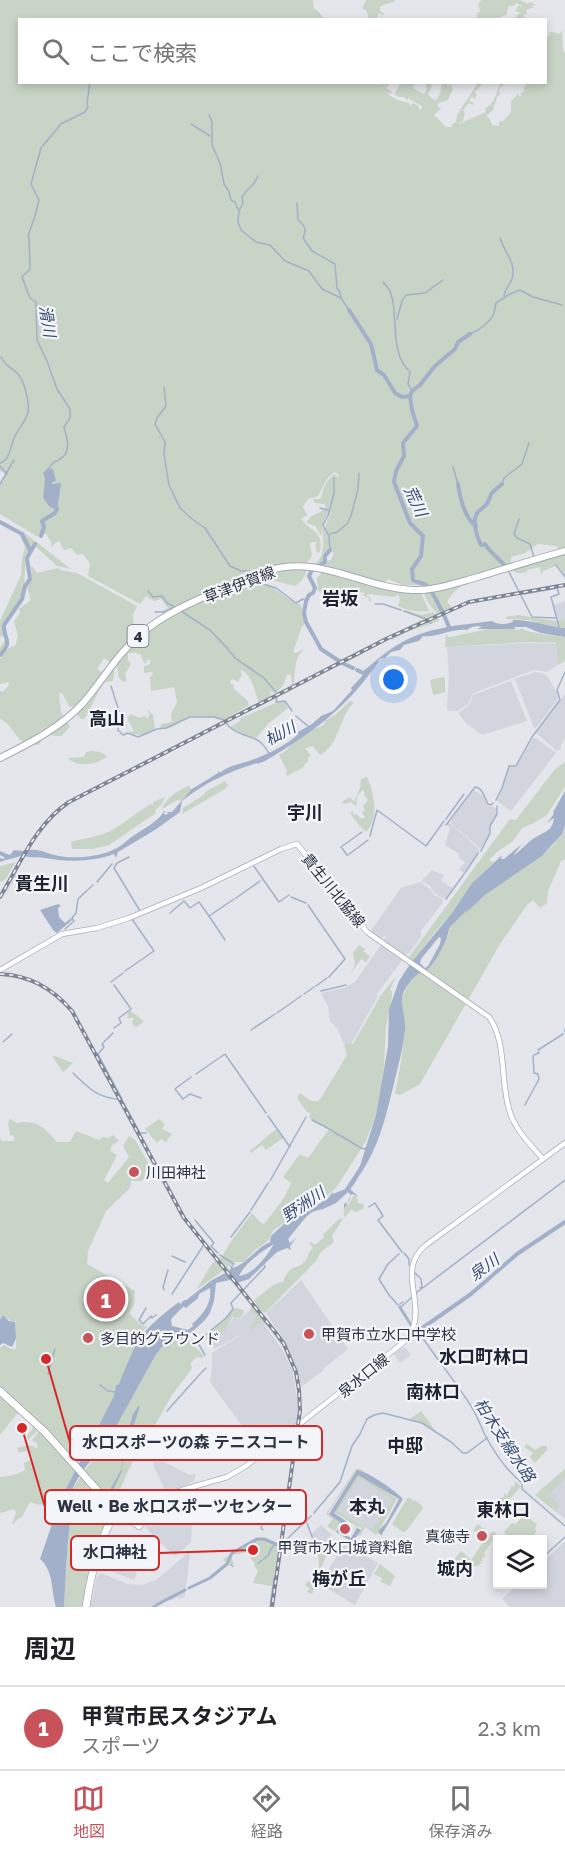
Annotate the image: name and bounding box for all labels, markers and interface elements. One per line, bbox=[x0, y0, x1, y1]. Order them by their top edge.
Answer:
search box bbox=[18, 18, 547, 84]
icon: search bbox=[39, 35, 72, 68]
text: ここで検索 bbox=[87, 39, 197, 66]
water label: 滑川 bbox=[36, 304, 61, 340]
water label: 荒川 bbox=[400, 482, 433, 522]
street label: 草津伊賀線 bbox=[201, 562, 277, 606]
district label: 岩坂 bbox=[322, 587, 359, 609]
road number: 4 bbox=[128, 625, 148, 647]
your location bbox=[379, 665, 408, 694]
district label: 高山 bbox=[89, 707, 125, 729]
water label: 杣川 bbox=[261, 716, 301, 749]
district label: 宇川 bbox=[287, 801, 323, 823]
street label: 貴生川北脇線 bbox=[299, 849, 369, 931]
district label: 貴生川 bbox=[15, 872, 69, 894]
place label: 川田神社 bbox=[146, 1163, 206, 1181]
marker: 川田神社 bbox=[127, 1165, 141, 1179]
water label: 野洲川 bbox=[278, 1181, 330, 1226]
water label: 泉川 bbox=[465, 1248, 504, 1284]
pin: 1 bbox=[86, 1276, 126, 1322]
place label: 甲賀市立水口中学校 bbox=[321, 1325, 456, 1343]
marker: 甲賀市立水口中学校 bbox=[302, 1327, 316, 1341]
place label: 多目的グラウンド bbox=[100, 1329, 220, 1347]
marker: 多目的グラウンド bbox=[81, 1331, 95, 1345]
district label: 水口町林口 bbox=[439, 1345, 529, 1367]
street label: 泉水口線 bbox=[334, 1349, 392, 1401]
district label: 南林口 bbox=[406, 1380, 460, 1402]
water label: 柏木支線水路 bbox=[470, 1394, 541, 1487]
callout: 水口スポーツの森 テニスコート bbox=[70, 1426, 322, 1460]
text: 水口スポーツの森 テニスコート bbox=[82, 1432, 310, 1452]
district label: 中邸 bbox=[387, 1434, 423, 1456]
callout: Well・Be 水口スポーツセンター bbox=[45, 1490, 306, 1524]
district label: 本丸 bbox=[349, 1495, 385, 1517]
text: Well・Be 水口スポーツセンター bbox=[57, 1496, 293, 1516]
district label: 東林口 bbox=[476, 1498, 530, 1520]
marker: 甲賀市水口城資料館 bbox=[338, 1522, 352, 1536]
place label: 真徳寺 bbox=[425, 1527, 470, 1545]
marker: 真徳寺 bbox=[475, 1529, 489, 1543]
map controls bbox=[493, 1535, 547, 1589]
button: layers bbox=[493, 1535, 547, 1589]
callout: 水口神社 bbox=[71, 1536, 159, 1570]
place label: 甲賀市水口城資料館 bbox=[277, 1538, 413, 1556]
text: 水口神社 bbox=[83, 1542, 147, 1562]
district label: 城内 bbox=[437, 1557, 473, 1579]
district label: 梅が丘 bbox=[312, 1567, 366, 1589]
text: 周辺 bbox=[24, 1633, 76, 1664]
text: 甲賀市民スタジアム bbox=[81, 1702, 277, 1729]
text: 1 bbox=[38, 1716, 49, 1740]
text: 2.3 km bbox=[478, 1716, 541, 1740]
text: スポーツ bbox=[81, 1733, 161, 1757]
tab: 地図 bbox=[72, 1782, 105, 1842]
tab: 経路 bbox=[250, 1782, 283, 1842]
tab: 保存済み bbox=[428, 1782, 492, 1842]

